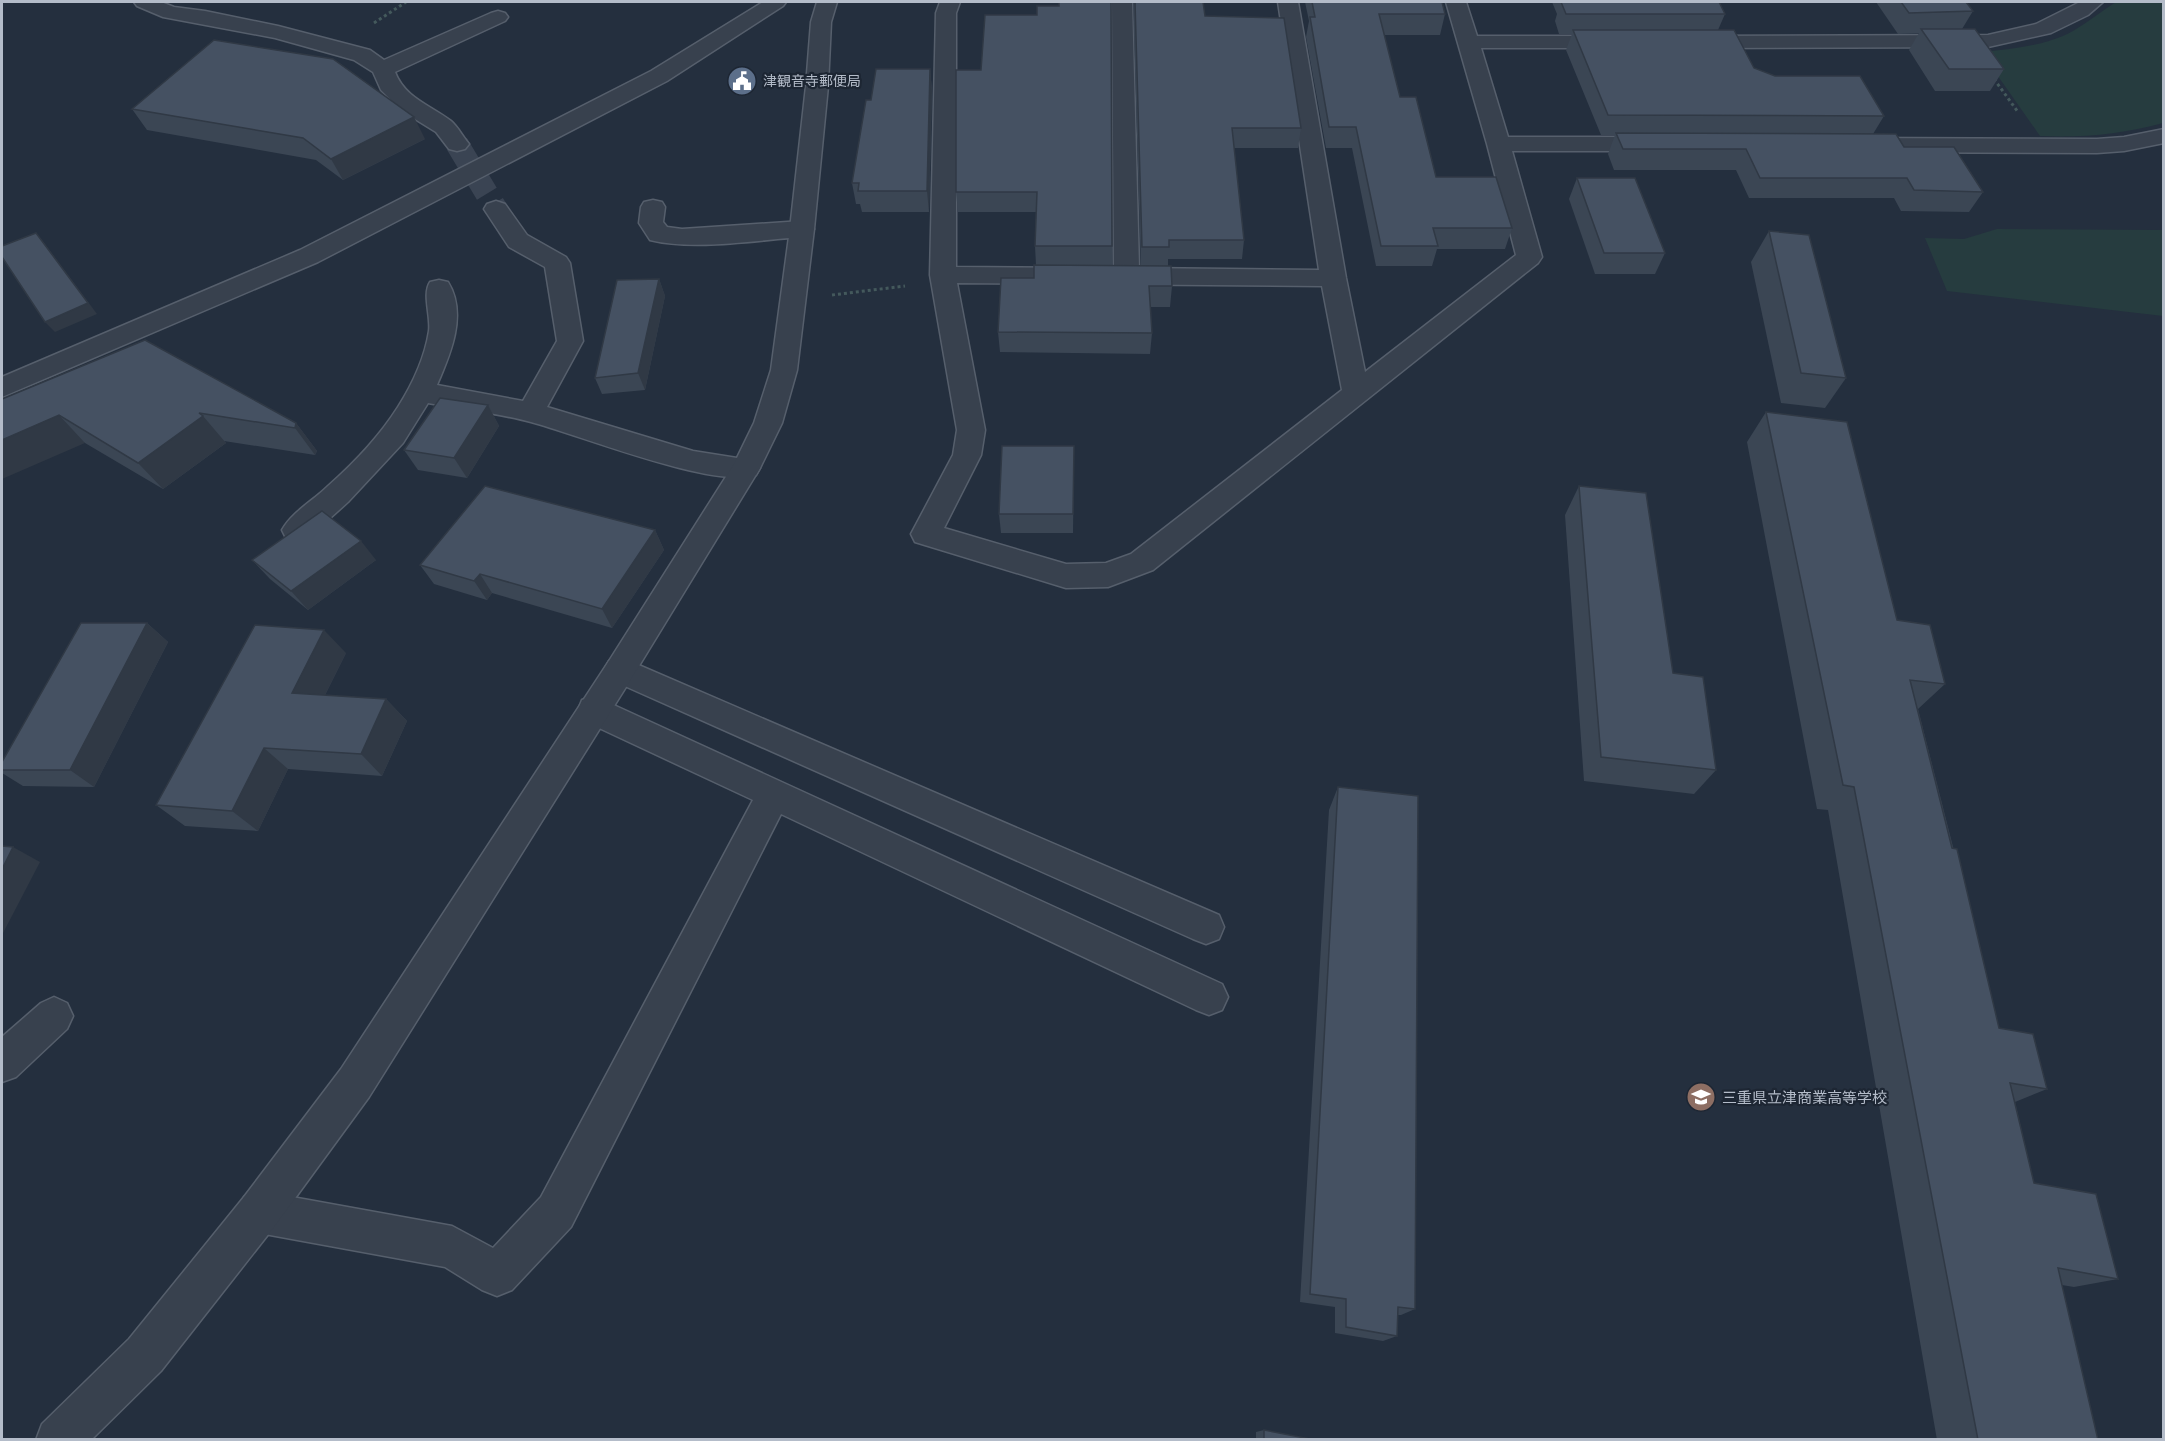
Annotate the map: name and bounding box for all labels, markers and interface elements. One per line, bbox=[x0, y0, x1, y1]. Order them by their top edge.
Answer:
public building icon: 津観音寺郵便局 bbox=[726, 65, 758, 97]
place label: 津観音寺郵便局 bbox=[763, 71, 861, 91]
school or university icon: 三重県立津商業高等学校 bbox=[1685, 1081, 1717, 1113]
place label: 三重県立津商業高等学校 bbox=[1722, 1087, 1887, 1108]

